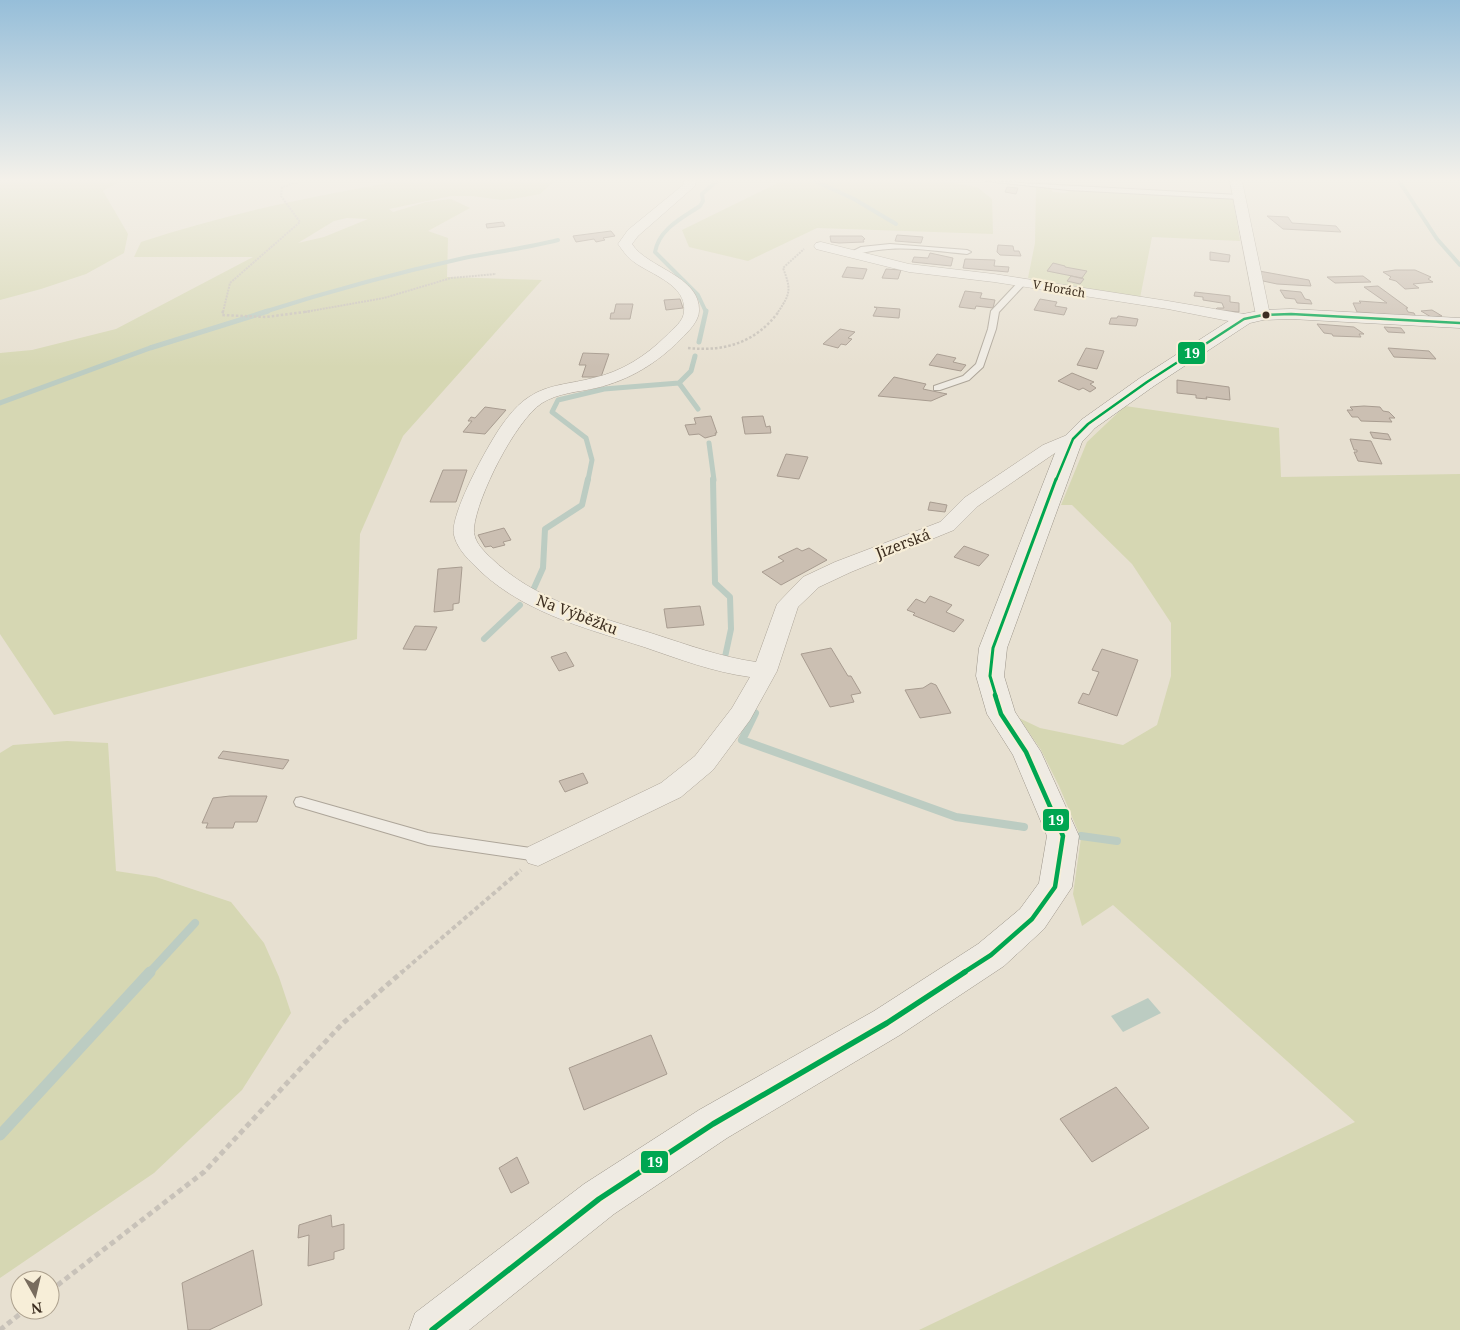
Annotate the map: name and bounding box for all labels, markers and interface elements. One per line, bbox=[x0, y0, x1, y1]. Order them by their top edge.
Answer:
street label: V Horách bbox=[1031, 276, 1087, 302]
unlabelled marker bbox=[1261, 310, 1271, 320]
line badge: 19 bbox=[1177, 341, 1206, 365]
text: 19 bbox=[1184, 343, 1200, 362]
street label: Jizerská bbox=[872, 524, 933, 563]
street label: Na Výběžku bbox=[534, 589, 621, 639]
line badge: 19 bbox=[1042, 808, 1070, 832]
text: 19 bbox=[1048, 810, 1064, 829]
line badge: 19 bbox=[640, 1150, 669, 1174]
text: 19 bbox=[647, 1152, 663, 1171]
north arrow bbox=[10, 1270, 60, 1320]
text: N bbox=[30, 1298, 44, 1319]

